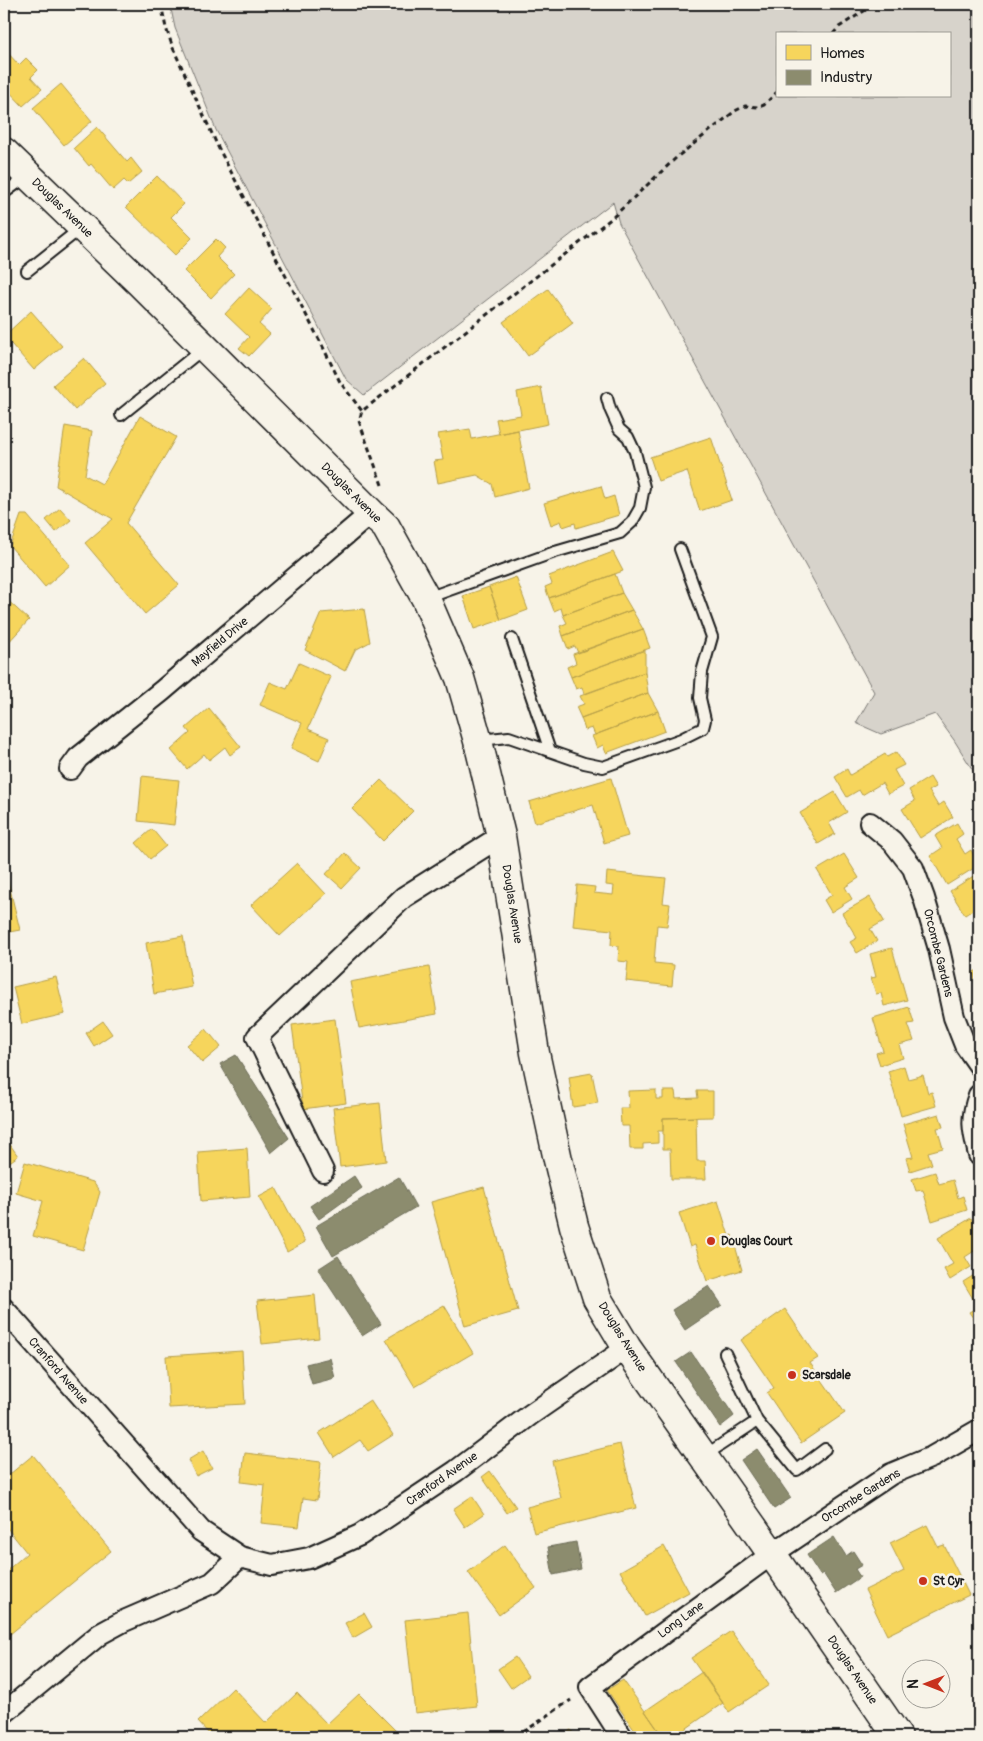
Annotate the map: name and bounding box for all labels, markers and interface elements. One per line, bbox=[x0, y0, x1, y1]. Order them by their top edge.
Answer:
legend bbox=[776, 32, 950, 98]
text: Homes bbox=[820, 44, 865, 63]
text: Industry bbox=[820, 68, 873, 87]
street label: Douglas Avenue bbox=[28, 175, 96, 241]
street label: Douglas Avenue bbox=[318, 460, 384, 526]
street label: Mayfield Drive bbox=[189, 614, 251, 670]
street label: Douglas Avenue bbox=[498, 864, 526, 944]
street label: Orcombe Gardens bbox=[920, 907, 956, 999]
place label: Douglas Court bbox=[721, 1234, 794, 1249]
marker: Douglas Court bbox=[705, 1235, 717, 1247]
street label: Douglas Avenue bbox=[595, 1299, 649, 1375]
street label: Cranford Avenue bbox=[25, 1334, 91, 1408]
place label: Scarsdale bbox=[802, 1368, 852, 1383]
marker: Scarsdale bbox=[786, 1369, 798, 1381]
street label: Cranford Avenue bbox=[403, 1449, 481, 1509]
street label: Orcombe Gardens bbox=[819, 1465, 904, 1526]
place label: St Cyr bbox=[933, 1574, 965, 1589]
marker: St Cyr bbox=[917, 1575, 929, 1587]
street label: Long Lane bbox=[655, 1598, 707, 1642]
street label: Douglas Avenue bbox=[824, 1633, 880, 1707]
north arrow bbox=[900, 1658, 950, 1708]
text: N bbox=[905, 1679, 922, 1689]

